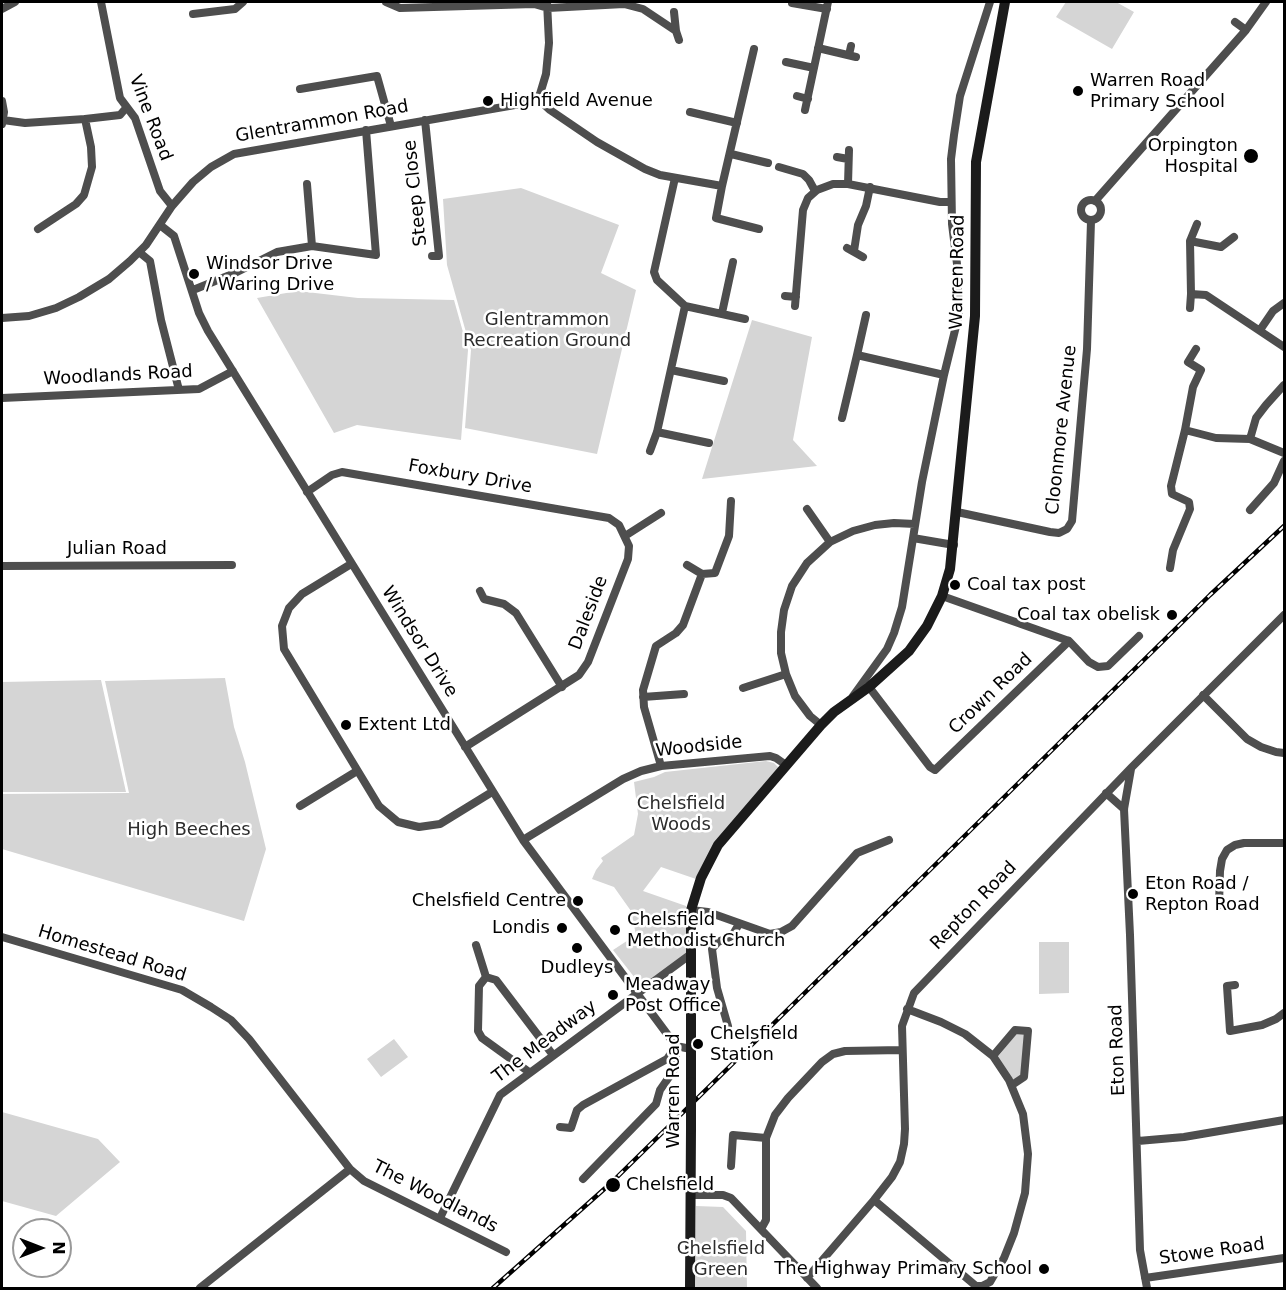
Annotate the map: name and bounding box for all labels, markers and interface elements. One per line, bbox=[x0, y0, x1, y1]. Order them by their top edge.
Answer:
place label: Warren Road Primary School bbox=[1090, 70, 1225, 112]
street label: Vine Road bbox=[124, 72, 176, 164]
marker: Warren Road Primary School bbox=[1071, 84, 1085, 98]
place label: Highfield Avenue bbox=[500, 90, 653, 112]
marker: Highfield Avenue bbox=[481, 94, 495, 108]
street label: Glentrammon Road bbox=[234, 96, 410, 148]
place label: Orpington Hospital bbox=[1148, 135, 1238, 178]
street label: Steep Close bbox=[400, 139, 432, 247]
marker: Orpington Hospital bbox=[1242, 147, 1260, 165]
street label: Warren Road bbox=[946, 214, 970, 330]
place label: Windsor Drive / Waring Drive bbox=[206, 253, 334, 296]
marker: Windsor Drive / Waring Drive bbox=[187, 267, 201, 281]
park label: Glentrammon Recreation Ground bbox=[463, 309, 631, 352]
street label: Cloonmore Avenue bbox=[1042, 344, 1082, 516]
street label: Woodlands Road bbox=[43, 361, 193, 391]
street label: Foxbury Drive bbox=[406, 455, 534, 499]
street label: Julian Road bbox=[67, 538, 167, 560]
street label: Daleside bbox=[565, 573, 613, 653]
place label: Coal tax post bbox=[967, 574, 1086, 596]
marker: Coal tax post bbox=[948, 578, 962, 592]
street label: Windsor Drive bbox=[376, 583, 462, 701]
place label: Coal tax obelisk bbox=[1017, 604, 1160, 626]
marker: Coal tax obelisk bbox=[1165, 608, 1179, 622]
street label: Crown Road bbox=[945, 649, 1037, 739]
place label: Extent Ltd bbox=[358, 714, 451, 736]
marker: Extent Ltd bbox=[339, 718, 353, 732]
street label: Woodside bbox=[655, 732, 743, 762]
park label: Chelsfield Woods bbox=[637, 793, 725, 836]
park label: High Beeches bbox=[127, 819, 251, 841]
street label: Repton Road bbox=[926, 857, 1022, 955]
place label: Eton Road / Repton Road bbox=[1145, 873, 1260, 916]
marker: Eton Road / Repton Road bbox=[1126, 887, 1140, 901]
place label: Chelsfield Centre bbox=[412, 890, 566, 912]
marker: Chelsfield Centre bbox=[571, 894, 585, 908]
place label: Chelsfield Methodist Church bbox=[627, 909, 785, 952]
place label: Londis bbox=[492, 917, 550, 939]
street label: Homestead Road bbox=[35, 921, 189, 987]
marker: Londis bbox=[555, 921, 569, 935]
marker: Chelsfield Methodist Church bbox=[608, 923, 622, 937]
marker: Dudleys bbox=[570, 941, 584, 955]
place label: Dudleys bbox=[541, 957, 613, 979]
place label: Meadway Post Office bbox=[625, 974, 721, 1016]
marker: Meadway Post Office bbox=[606, 988, 620, 1002]
street label: The Meadway bbox=[489, 996, 601, 1088]
street label: Eton Road bbox=[1106, 1004, 1130, 1096]
place label: Chelsfield Station bbox=[710, 1023, 798, 1066]
street label: Warren Road bbox=[663, 1033, 685, 1149]
marker: Chelsfield Station bbox=[691, 1037, 705, 1051]
street label: The Woodlands bbox=[369, 1156, 501, 1238]
place label: Chelsfield bbox=[626, 1174, 714, 1196]
marker: Chelsfield bbox=[604, 1176, 622, 1194]
north arrow bbox=[12, 1218, 72, 1278]
street label: Stowe Road bbox=[1158, 1234, 1266, 1270]
park label: Chelsfield Green bbox=[677, 1238, 765, 1280]
text: N bbox=[49, 1241, 68, 1255]
place label: The Highway Primary School bbox=[774, 1258, 1032, 1280]
marker: The Highway Primary School bbox=[1037, 1262, 1051, 1276]

